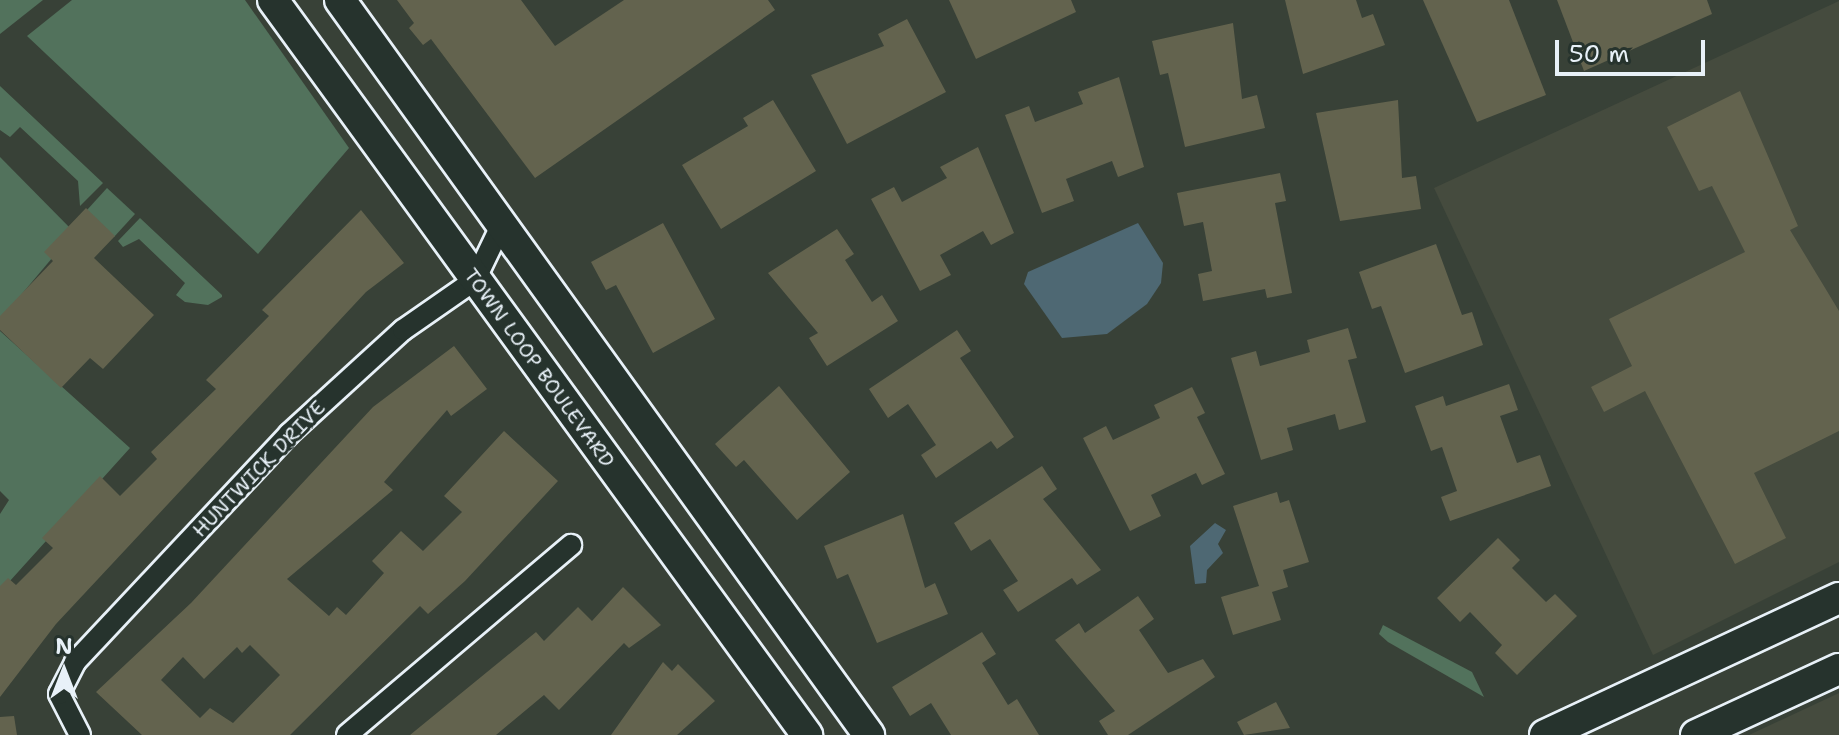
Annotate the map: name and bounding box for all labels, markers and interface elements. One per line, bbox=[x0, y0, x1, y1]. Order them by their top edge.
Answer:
scale bar bbox=[1559, 24, 1709, 74]
text: 50 m bbox=[1569, 38, 1629, 70]
street label: TOWN LOOP BOULEVARD bbox=[459, 264, 619, 472]
street label: HUNTWICK DRIVE bbox=[188, 396, 330, 542]
north arrow bbox=[24, 631, 104, 711]
text: N bbox=[55, 632, 73, 661]

